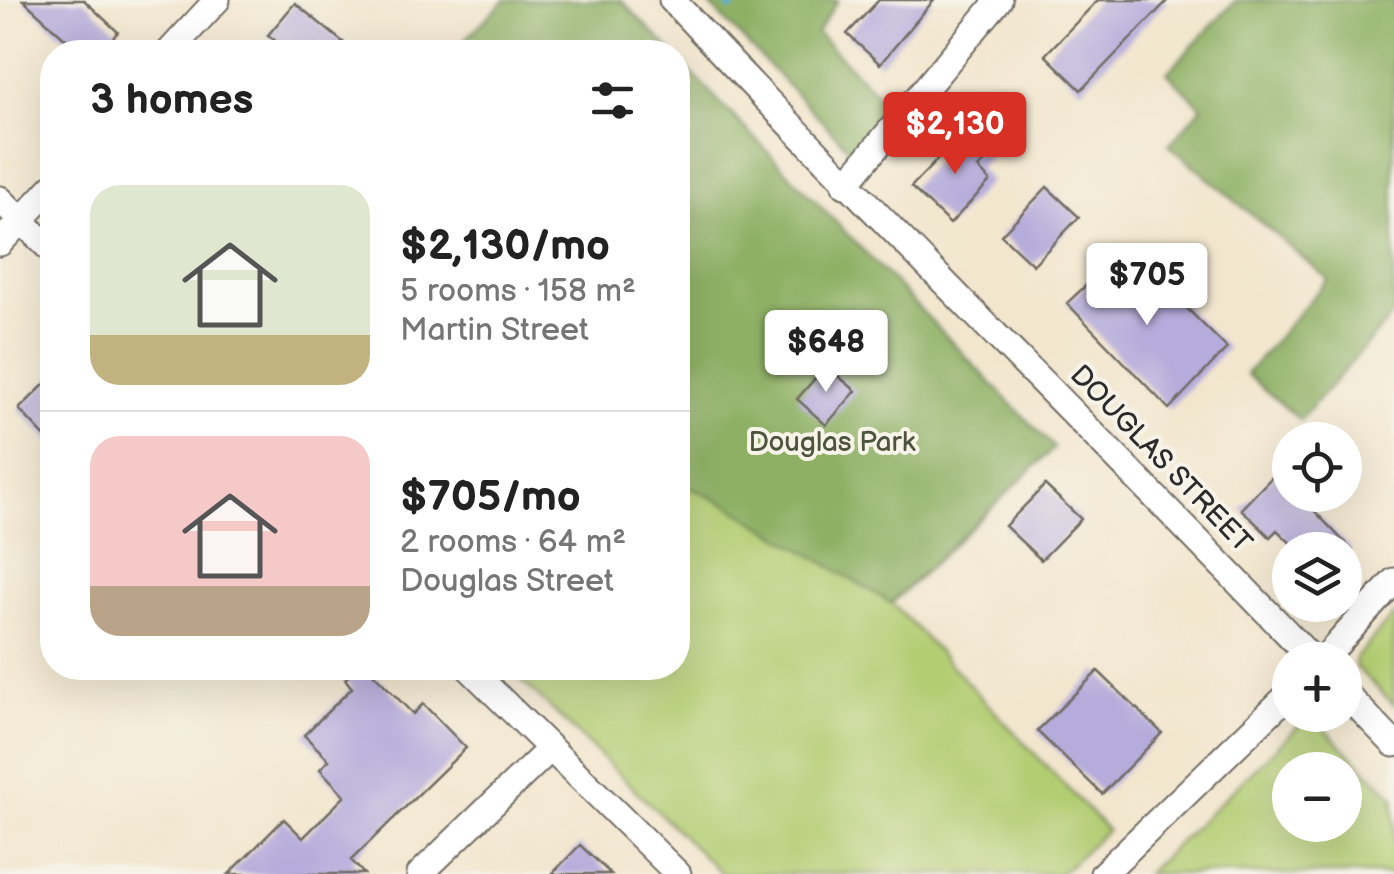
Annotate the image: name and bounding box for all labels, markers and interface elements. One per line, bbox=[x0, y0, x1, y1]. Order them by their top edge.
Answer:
icon: filters bbox=[585, 73, 640, 128]
text: 3 homes bbox=[90, 75, 253, 126]
pin: $2,130 bbox=[874, 92, 1036, 177]
text: $2,130 bbox=[905, 105, 1005, 144]
text: $2,130/mo bbox=[400, 221, 610, 272]
icon: home bbox=[170, 225, 290, 345]
pin: $705 bbox=[1088, 243, 1206, 328]
text: $705 bbox=[1108, 256, 1186, 295]
text: 5 rooms · 158 m² bbox=[400, 272, 636, 311]
pin: $648 bbox=[767, 310, 885, 395]
text: Martin Street bbox=[400, 311, 589, 350]
text: $648 bbox=[787, 323, 865, 362]
street label: DOUGLAS STREET bbox=[1063, 359, 1259, 559]
map controls bbox=[1272, 422, 1362, 842]
button: locate bbox=[1272, 422, 1362, 512]
park label: Douglas Park bbox=[749, 426, 916, 459]
text: $705/mo bbox=[400, 472, 581, 523]
icon: home bbox=[170, 476, 290, 596]
text: 2 rooms · 64 m² bbox=[400, 523, 626, 562]
button: layers bbox=[1272, 532, 1362, 622]
text: Douglas Street bbox=[400, 562, 614, 601]
button: + bbox=[1272, 642, 1362, 732]
button: − bbox=[1272, 752, 1362, 842]

